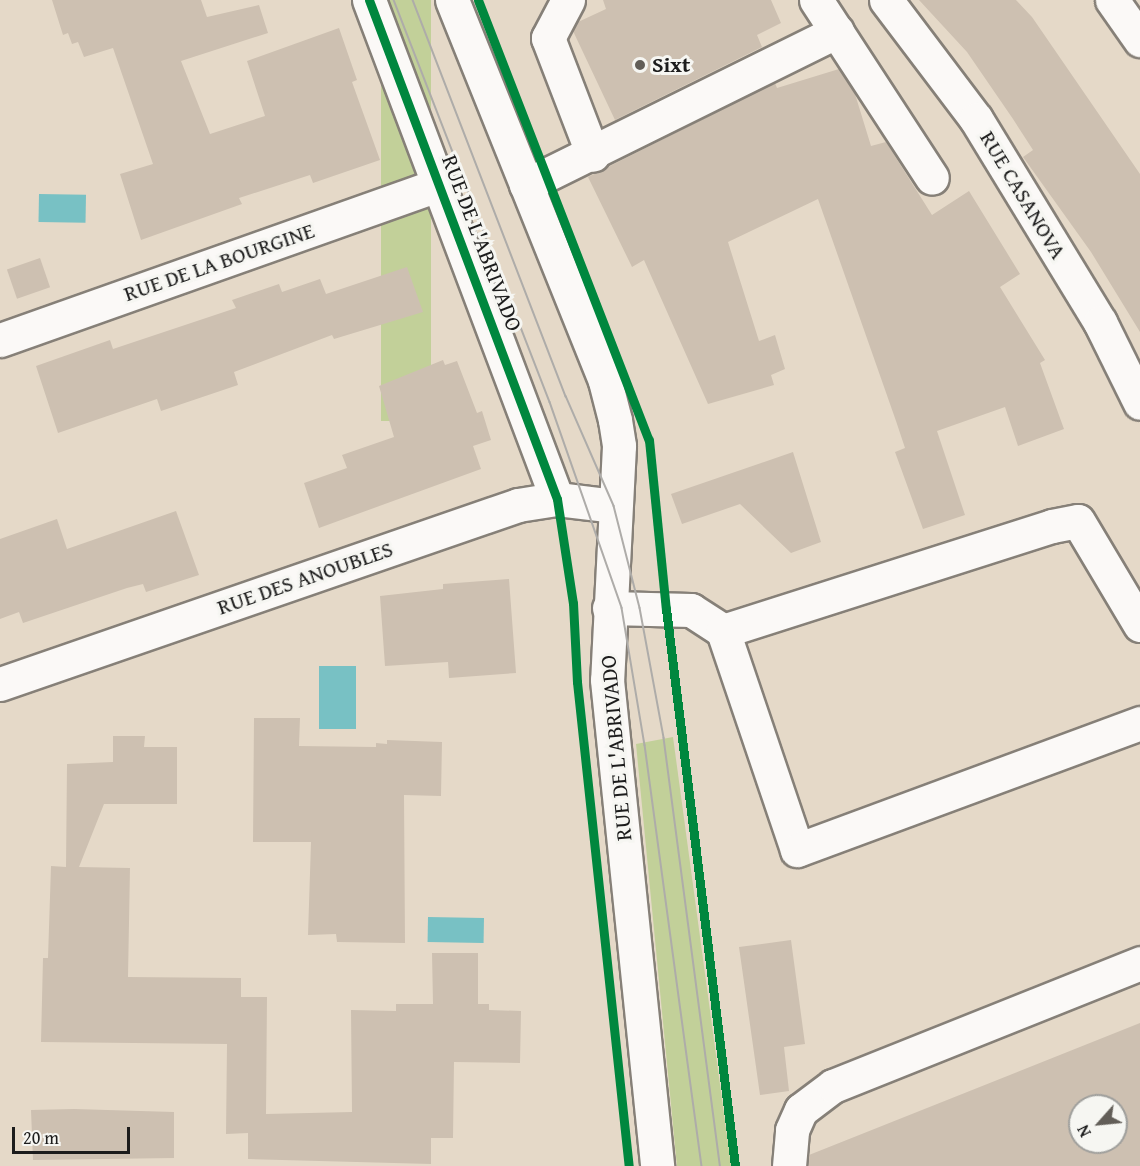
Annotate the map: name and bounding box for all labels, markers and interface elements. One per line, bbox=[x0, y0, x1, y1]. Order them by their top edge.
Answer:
place label: Sixt bbox=[652, 52, 690, 78]
marker: Sixt bbox=[633, 58, 647, 72]
street label: RUE CASANOVA bbox=[974, 126, 1072, 264]
street label: RUE DE L'ABRIVADO bbox=[436, 151, 528, 335]
street label: RUE DE LA BOURGINE bbox=[120, 217, 318, 307]
street label: RUE DES ANOUBLES bbox=[214, 536, 396, 620]
street label: RUE DE L'ABRIVADO bbox=[595, 654, 637, 842]
north arrow bbox=[1068, 1094, 1128, 1154]
scale bar bbox=[15, 1115, 134, 1153]
text: N bbox=[1071, 1121, 1097, 1141]
text: 20 m bbox=[23, 1124, 59, 1151]

